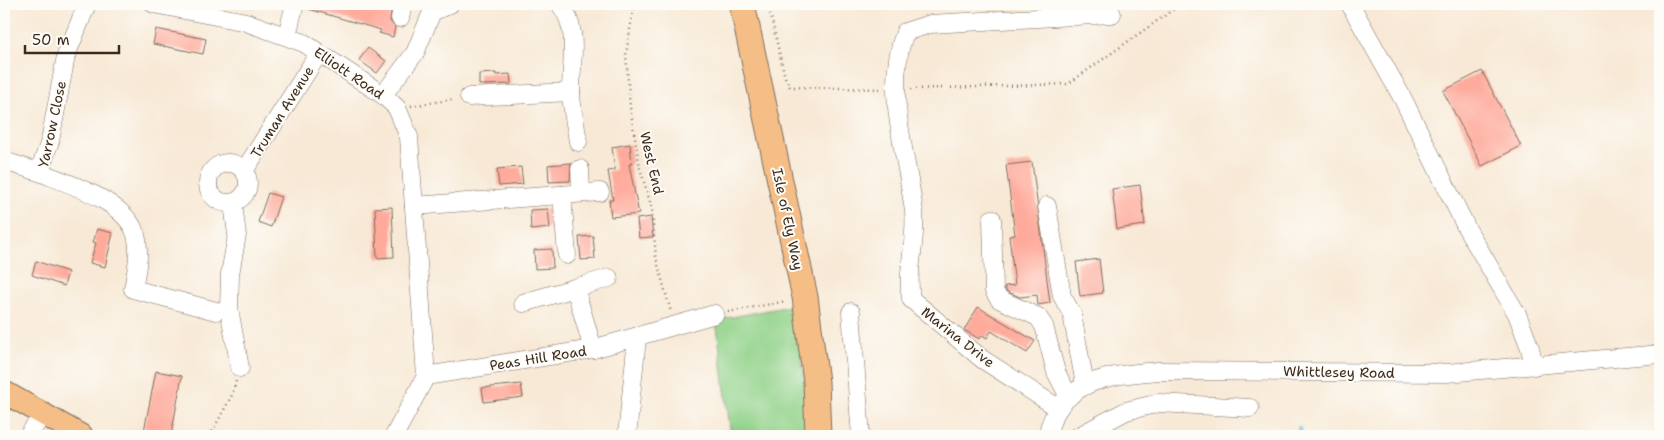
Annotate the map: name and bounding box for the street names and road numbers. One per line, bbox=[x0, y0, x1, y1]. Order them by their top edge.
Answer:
street label: Elliott Road bbox=[310, 43, 388, 103]
street label: Truman Avenue bbox=[247, 63, 318, 161]
street label: Yarrow Close bbox=[34, 79, 70, 169]
street label: West End bbox=[636, 130, 668, 196]
street label: Isle of Ely Way bbox=[768, 166, 808, 272]
street label: Marina Drive bbox=[918, 303, 998, 371]
street label: Peas Hill Road bbox=[488, 341, 588, 375]
street label: Whittlesey Road bbox=[1283, 362, 1395, 382]

